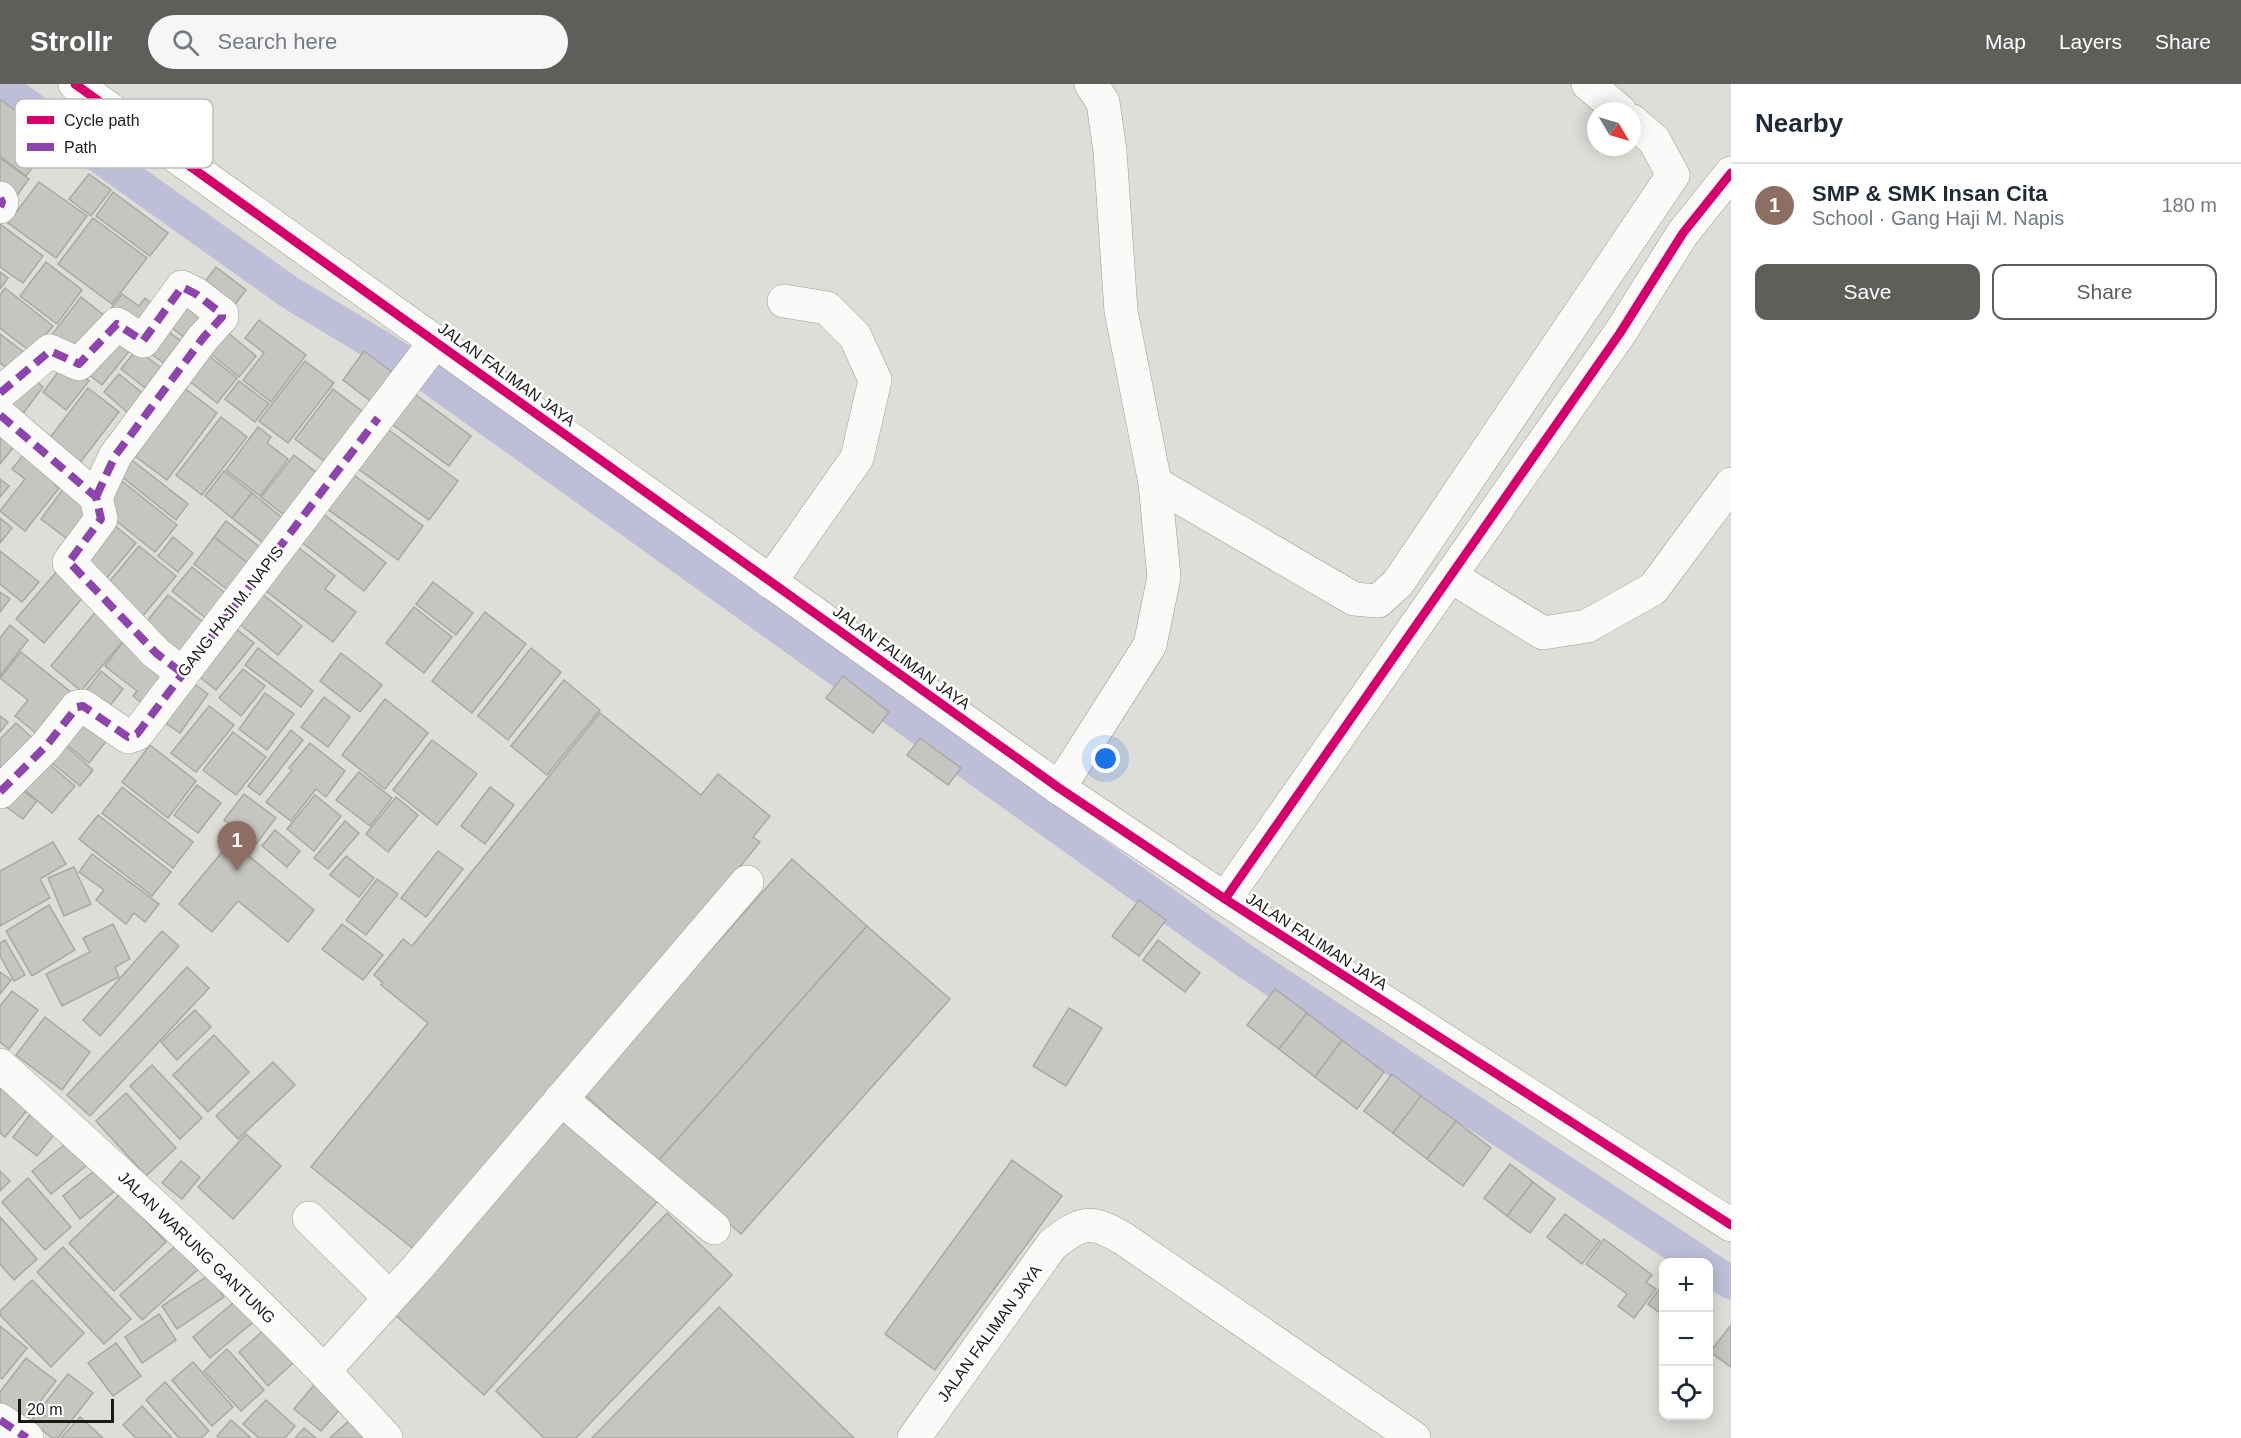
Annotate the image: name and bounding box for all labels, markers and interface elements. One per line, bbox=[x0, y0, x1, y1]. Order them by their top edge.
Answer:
search box bbox=[148, 15, 568, 69]
text: Strollr bbox=[30, 26, 112, 57]
icon: search bbox=[169, 26, 202, 59]
text: Search here bbox=[217, 29, 337, 54]
text: Map bbox=[1985, 30, 2026, 53]
text: Layers bbox=[2059, 30, 2122, 53]
text: Share bbox=[2155, 30, 2211, 53]
legend bbox=[15, 99, 213, 168]
north arrow bbox=[1587, 102, 1641, 156]
text: Nearby bbox=[1755, 108, 1843, 138]
text: Cycle path bbox=[64, 112, 140, 129]
text: Path bbox=[64, 139, 97, 156]
text: SMP & SMK Insan Cita bbox=[1812, 181, 2048, 206]
text: 1 bbox=[1769, 194, 1780, 216]
text: 180 m bbox=[2161, 194, 2217, 216]
text: School · Gang Haji M. Napis bbox=[1812, 207, 2064, 229]
button: Save bbox=[1755, 264, 1980, 320]
button: Share bbox=[1992, 264, 2217, 320]
street label: JALAN FALIMAN JAYA bbox=[435, 319, 579, 430]
street label: GANG HAJI M. NAPIS bbox=[174, 543, 287, 680]
street label: JALAN FALIMAN JAYA bbox=[830, 602, 974, 713]
your location bbox=[1091, 744, 1120, 773]
pin: 1 bbox=[218, 822, 256, 871]
street label: JALAN FALIMAN JAYA bbox=[1243, 889, 1391, 994]
street label: JALAN WARUNG GANTUNG bbox=[115, 1168, 278, 1327]
map controls bbox=[1659, 1258, 1713, 1420]
button: + bbox=[1659, 1258, 1713, 1312]
street label: JALAN FALIMAN JAYA bbox=[934, 1261, 1045, 1405]
button: − bbox=[1659, 1312, 1713, 1366]
button: locate bbox=[1659, 1366, 1713, 1420]
scale bar bbox=[18, 1396, 114, 1424]
text: 20 m bbox=[27, 1401, 63, 1418]

